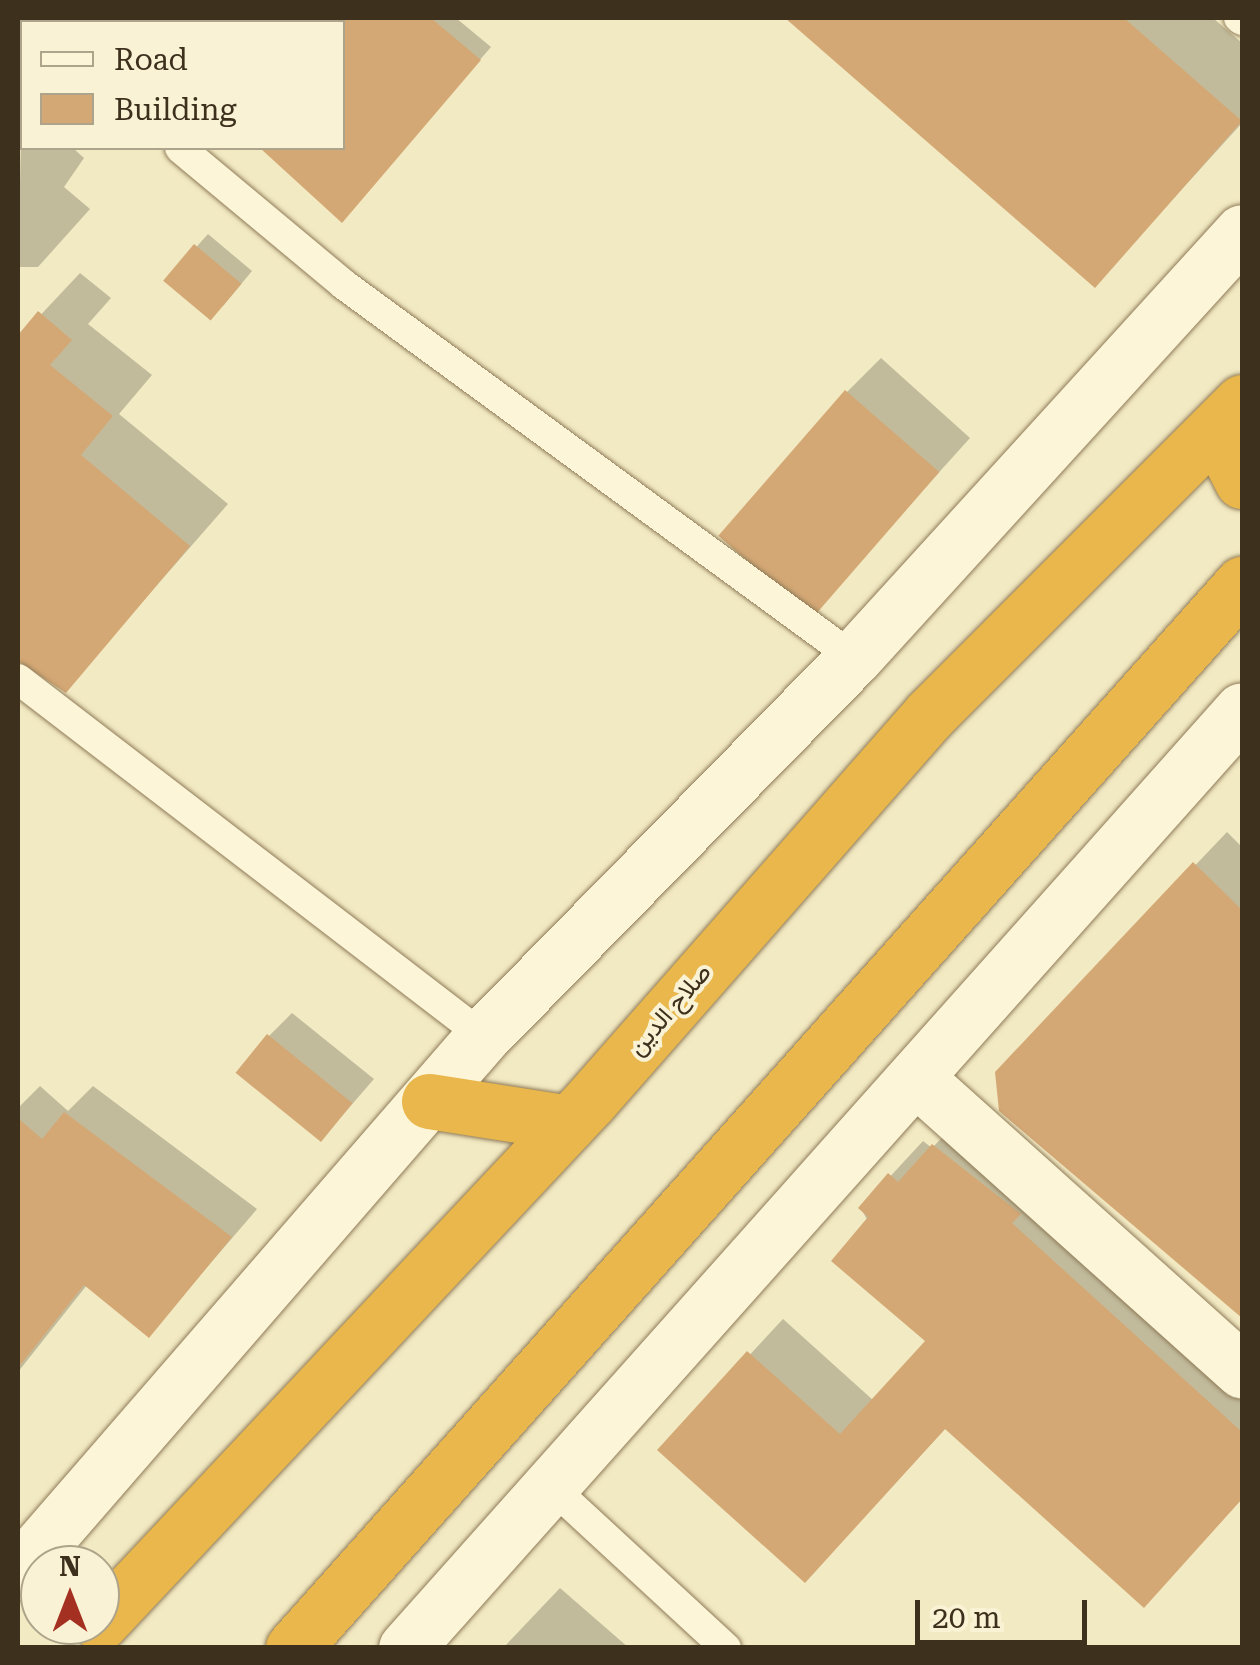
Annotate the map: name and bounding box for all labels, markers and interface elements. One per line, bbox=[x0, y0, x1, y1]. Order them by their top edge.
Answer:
legend bbox=[20, 20, 345, 150]
text: Road bbox=[114, 42, 188, 77]
text: Building bbox=[114, 92, 237, 127]
street label: صلاح الدين bbox=[622, 958, 718, 1062]
north arrow bbox=[20, 1545, 120, 1645]
text: N bbox=[59, 1550, 81, 1583]
scale bar bbox=[920, 1580, 1092, 1642]
text: 20 m bbox=[932, 1600, 1001, 1635]

